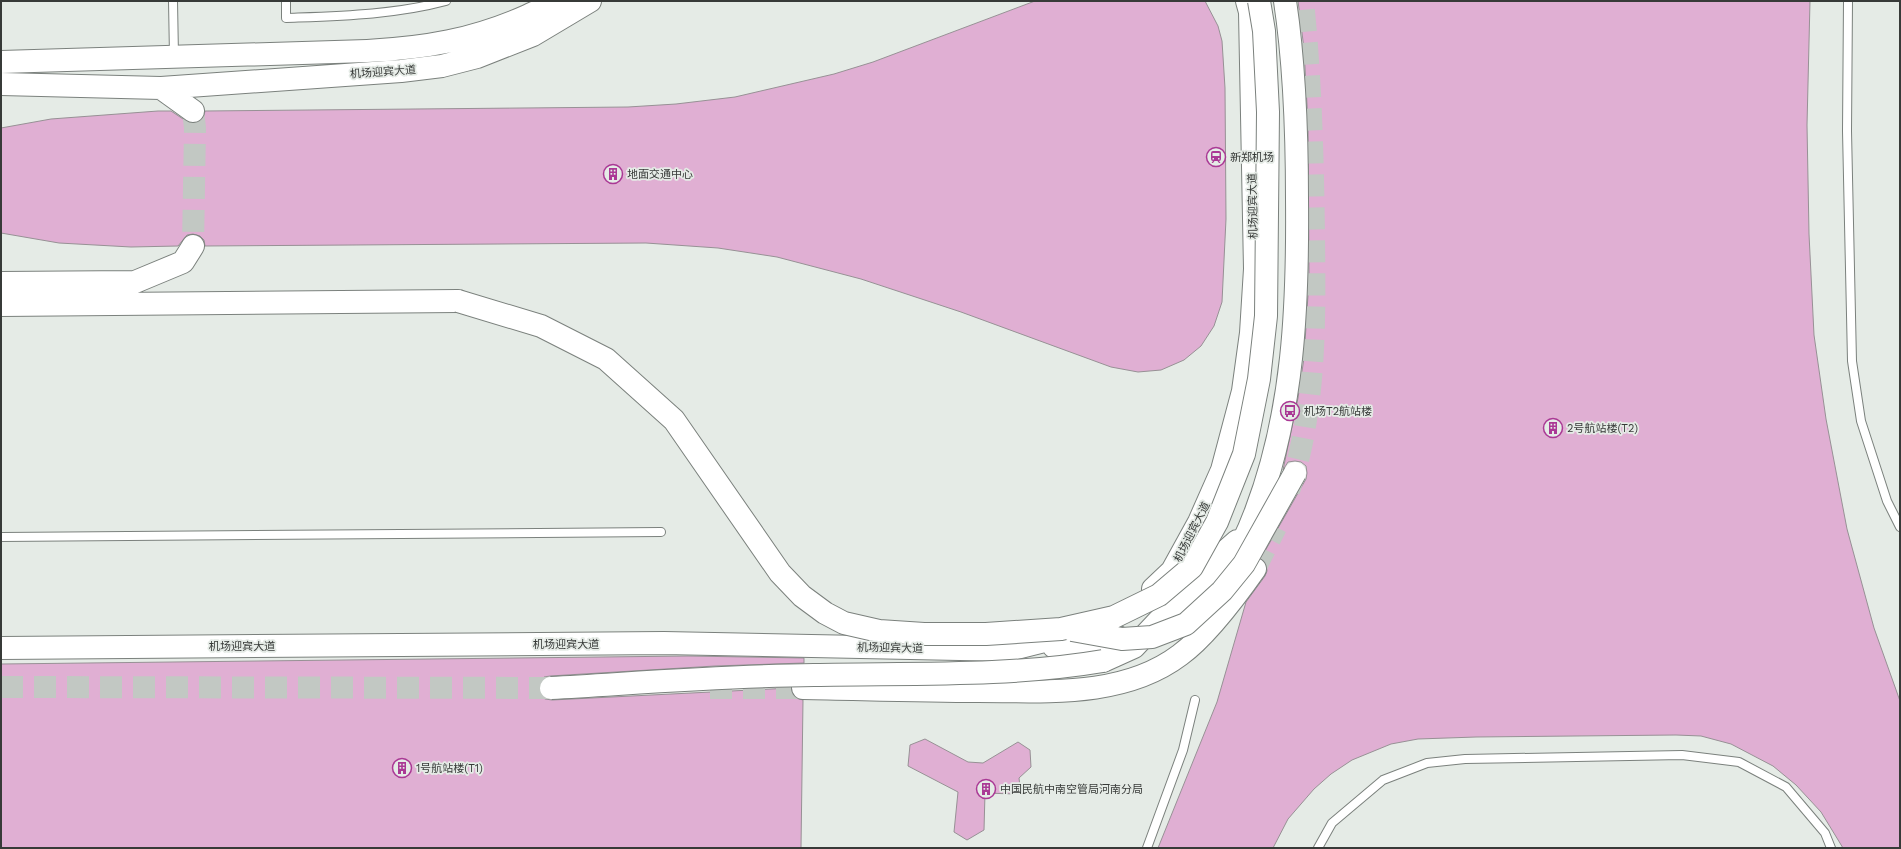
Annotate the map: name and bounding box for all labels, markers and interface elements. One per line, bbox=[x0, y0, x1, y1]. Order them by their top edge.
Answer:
street label: 机场迎宾大道 bbox=[350, 63, 416, 81]
station icon: 新郑机场 bbox=[1205, 146, 1227, 168]
place label: 新郑机场 bbox=[1230, 151, 1274, 164]
building icon: 地面交通中心 bbox=[602, 163, 624, 185]
place label: 地面交通中心 bbox=[627, 168, 693, 181]
street label: 机场迎宾大道 bbox=[1246, 173, 1260, 239]
bus stop icon: 机场T2航站楼 bbox=[1279, 400, 1301, 422]
place label: 机场T2航站楼 bbox=[1304, 405, 1372, 418]
building icon: 2号航站楼(T2) bbox=[1542, 417, 1564, 439]
place label: 2号航站楼(T2) bbox=[1567, 422, 1638, 435]
street label: 机场迎宾大道 bbox=[1171, 500, 1213, 564]
street label: 机场迎宾大道 bbox=[533, 638, 599, 651]
street label: 机场迎宾大道 bbox=[209, 640, 275, 653]
street label: 机场迎宾大道 bbox=[857, 641, 923, 655]
building icon: 1号航站楼(T1) bbox=[391, 757, 413, 779]
place label: 1号航站楼(T1) bbox=[416, 762, 483, 775]
building icon: 中国民航中南空管局河南分局 bbox=[975, 778, 997, 800]
place label: 中国民航中南空管局河南分局 bbox=[1000, 783, 1143, 796]

